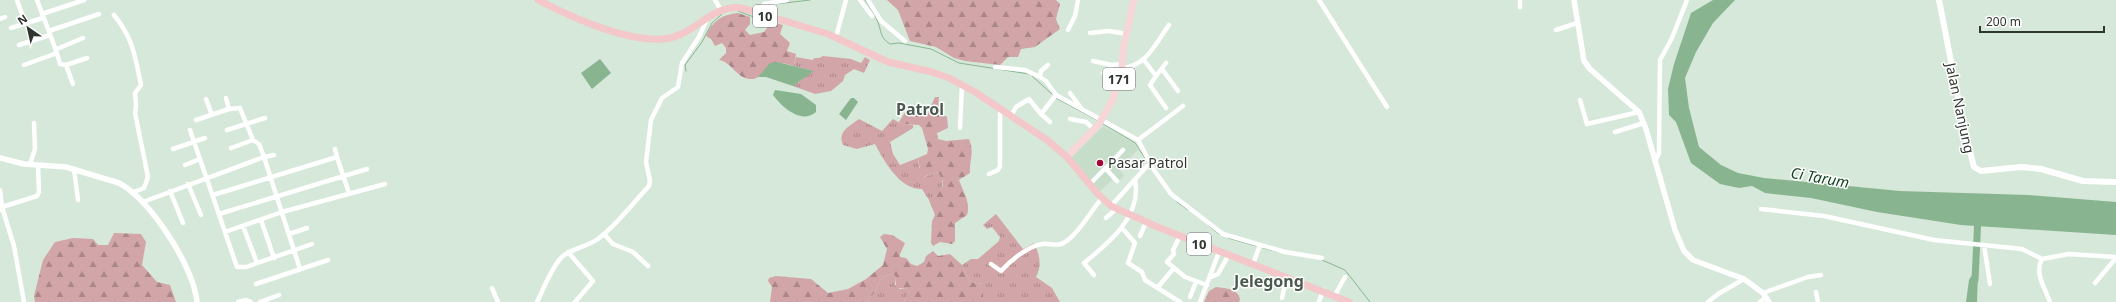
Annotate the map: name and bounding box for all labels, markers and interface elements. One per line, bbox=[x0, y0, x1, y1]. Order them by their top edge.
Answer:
road number: 10 bbox=[753, 5, 777, 27]
north arrow bbox=[8, 8, 48, 48]
scale bar bbox=[1980, 8, 2104, 34]
text: N bbox=[14, 11, 30, 28]
text: 200 m bbox=[1986, 13, 2021, 30]
street label: Jalan Nanjung bbox=[1941, 59, 1979, 155]
road number: 171 bbox=[1103, 68, 1135, 90]
district label: Patrol bbox=[896, 98, 944, 120]
place label: Pasar Patrol bbox=[1108, 153, 1187, 172]
marker: Pasar Patrol bbox=[1095, 158, 1105, 168]
water label: Ci Tarum bbox=[1789, 162, 1851, 192]
road number: 10 bbox=[1187, 233, 1211, 255]
district label: Jelegong bbox=[1232, 270, 1304, 292]

